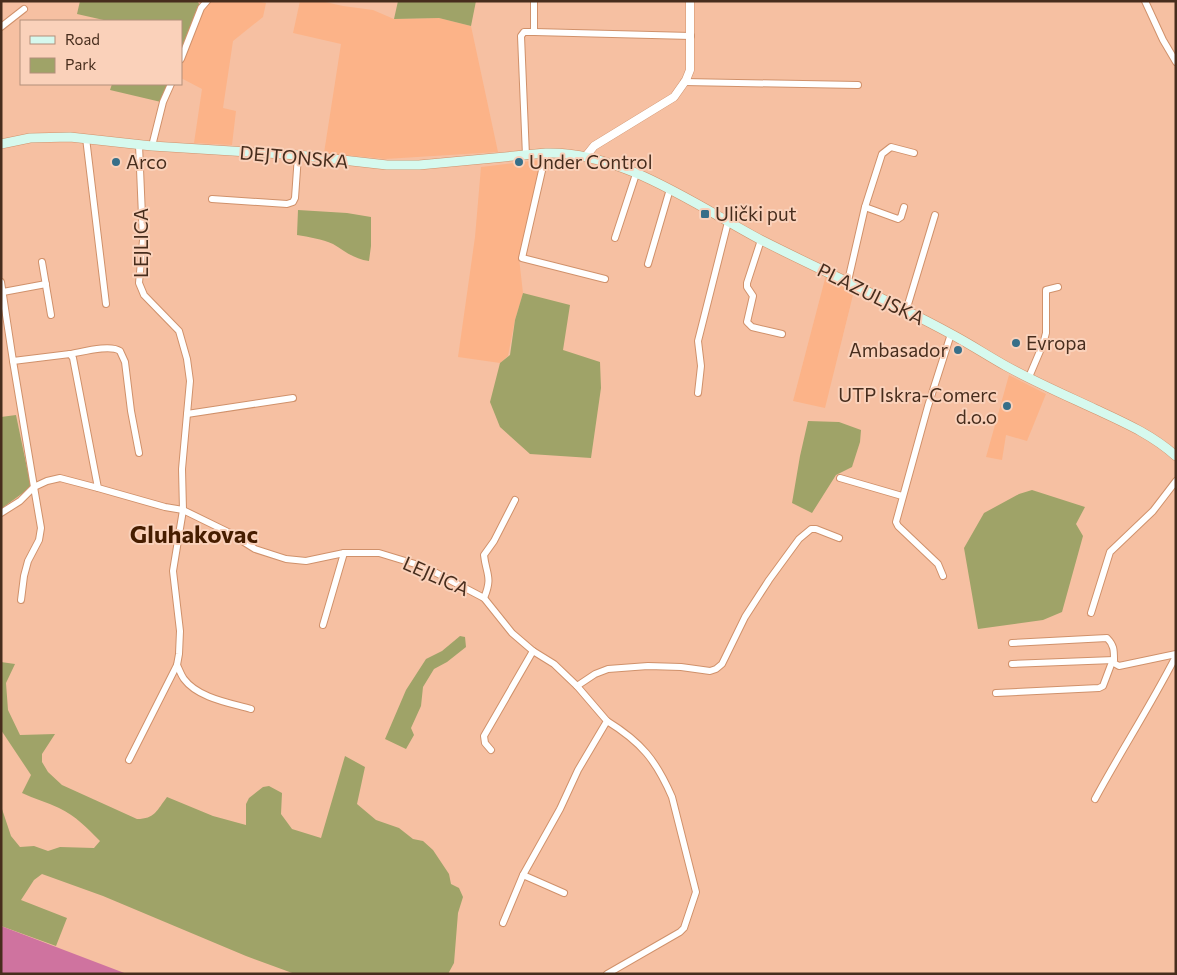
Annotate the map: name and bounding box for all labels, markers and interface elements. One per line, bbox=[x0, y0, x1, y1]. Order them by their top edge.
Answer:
legend bbox=[20, 20, 182, 85]
text: Road bbox=[65, 30, 100, 48]
text: Park bbox=[65, 55, 96, 73]
street label: DEJTONSKA bbox=[239, 140, 349, 173]
place label: Arco bbox=[126, 150, 167, 173]
place label: Under Control bbox=[529, 150, 652, 173]
marker: Arco bbox=[110, 156, 122, 168]
marker: Under Control bbox=[513, 156, 525, 168]
place label: Ulički put bbox=[715, 202, 797, 225]
street label: LEJLICA bbox=[129, 208, 152, 278]
marker: Ulički put bbox=[699, 208, 711, 220]
street label: PLAZULJSKA bbox=[814, 258, 928, 329]
place label: Evropa bbox=[1026, 331, 1087, 354]
marker: Evropa bbox=[1010, 337, 1022, 349]
place label: Ambasador bbox=[849, 338, 948, 361]
marker: Ambasador bbox=[952, 344, 964, 356]
place label: UTP Iskra-Comerc d.o.o bbox=[838, 383, 997, 428]
marker: UTP Iskra-Comerc d.o.o bbox=[1001, 400, 1013, 412]
district label: Gluhakovac bbox=[130, 519, 258, 548]
street label: LEJLICA bbox=[400, 551, 473, 600]

